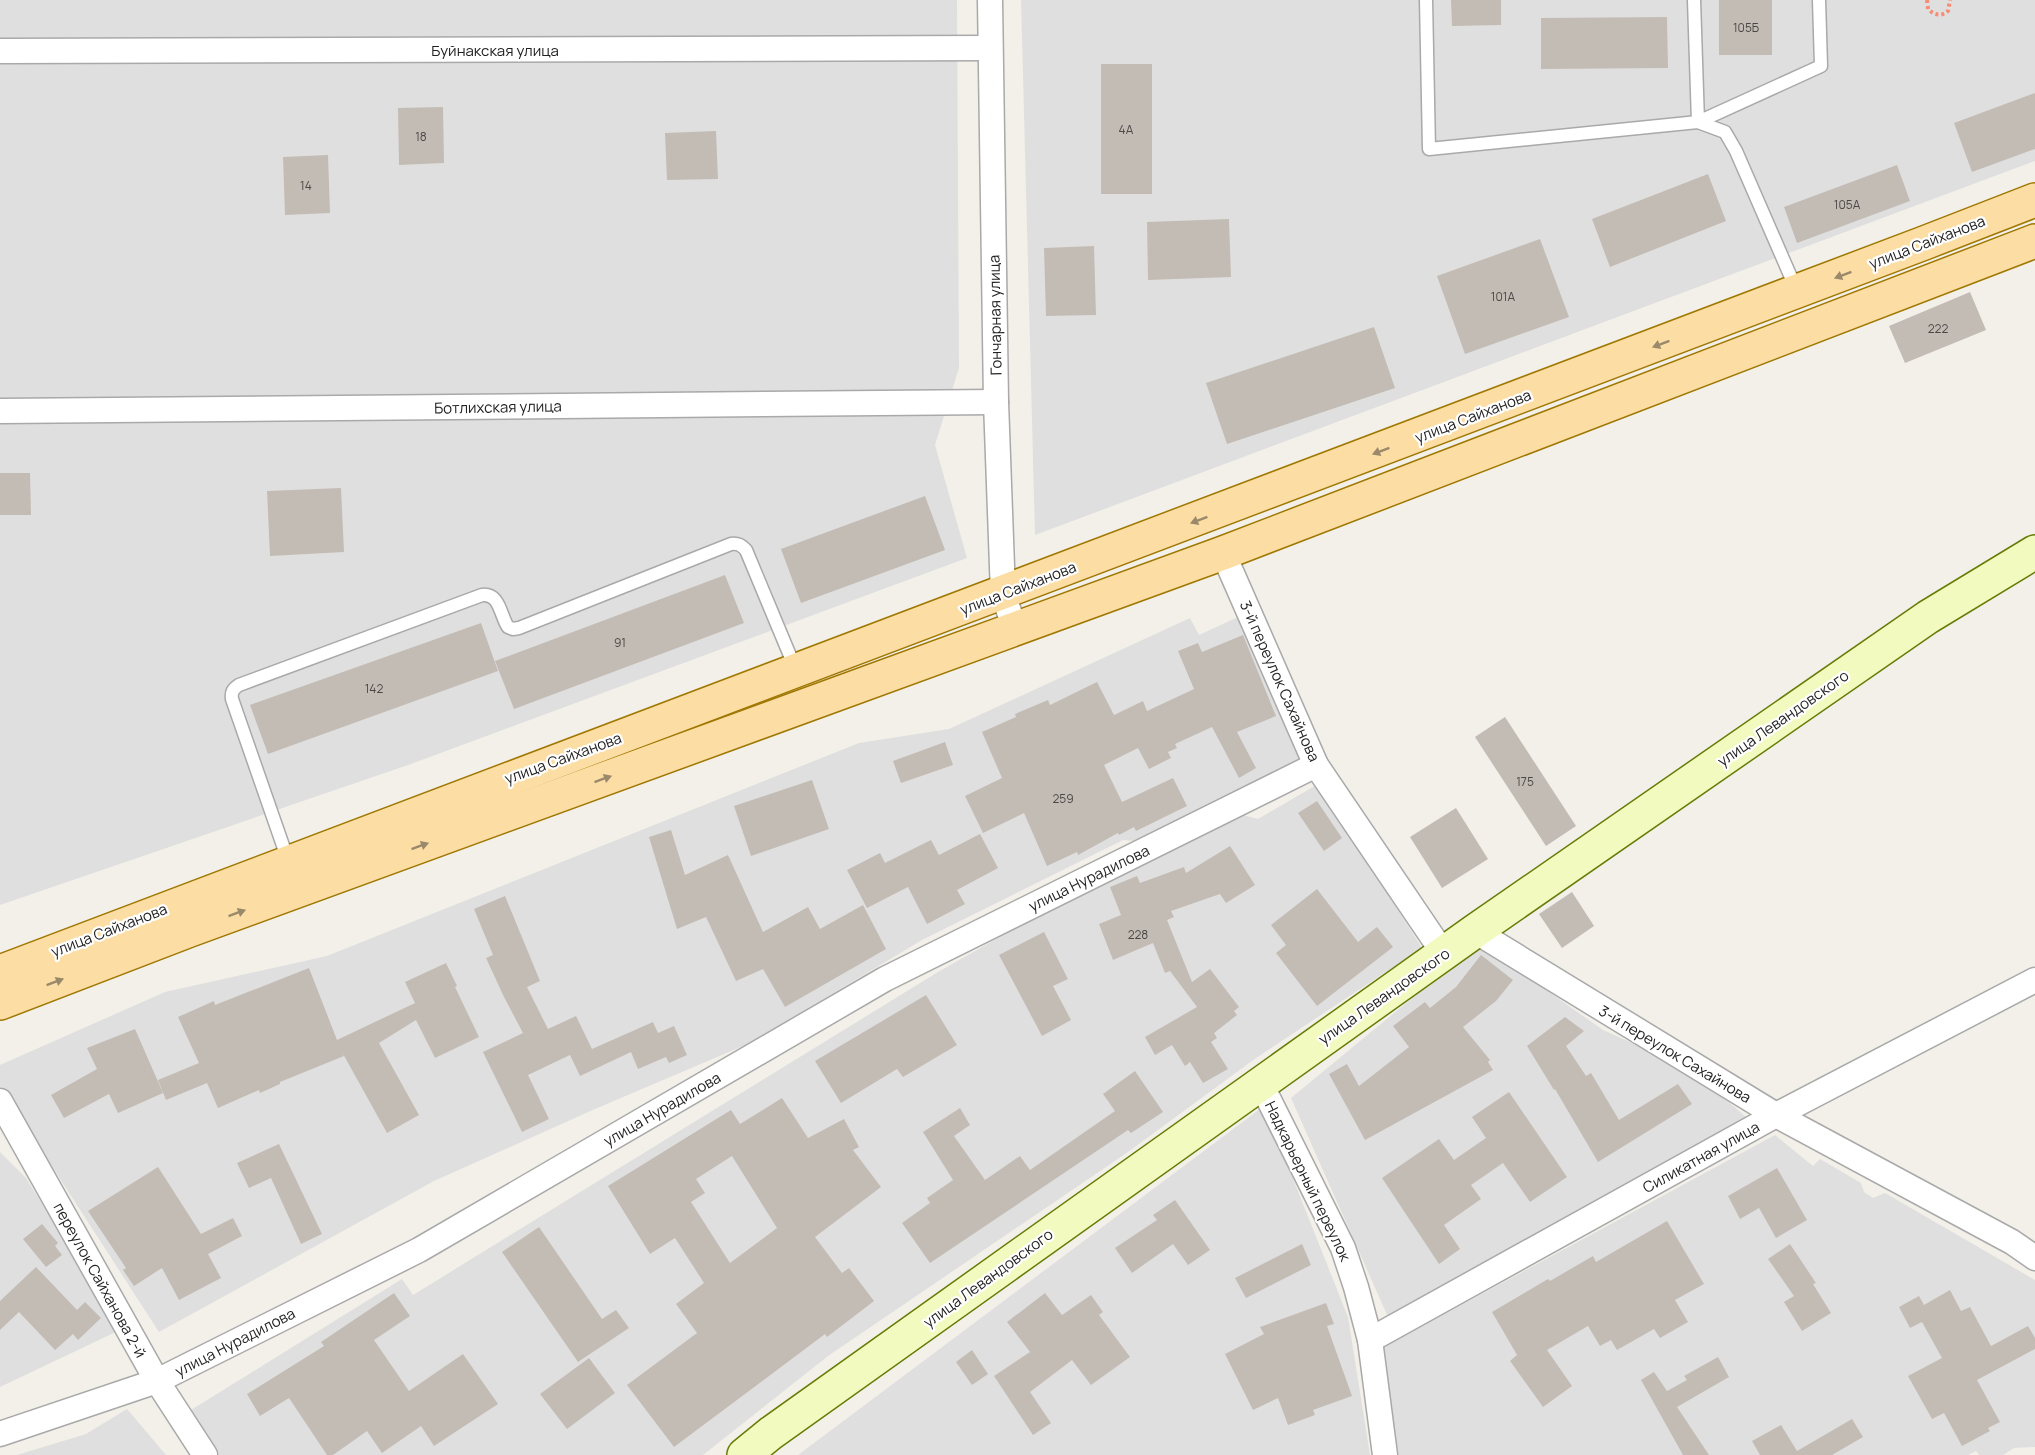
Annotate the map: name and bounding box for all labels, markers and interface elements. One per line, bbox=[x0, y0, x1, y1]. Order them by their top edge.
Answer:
house number: 105Б bbox=[1733, 19, 1759, 36]
street label: Буйнакская улица bbox=[431, 40, 559, 61]
house number: 4А bbox=[1119, 121, 1134, 138]
house number: 18 bbox=[415, 128, 427, 145]
house number: 14 bbox=[300, 177, 312, 194]
house number: 105А bbox=[1834, 196, 1861, 213]
street label: улица Сайханова bbox=[1866, 210, 1988, 274]
street label: Гончарная улица bbox=[983, 254, 1007, 376]
one-way arrow bbox=[1834, 270, 1852, 280]
house number: 101А bbox=[1491, 288, 1516, 305]
house number: 222 bbox=[1928, 320, 1948, 337]
one-way arrow bbox=[1652, 340, 1670, 350]
street label: улица Сайханова bbox=[1412, 384, 1534, 448]
street label: Ботлихская улица bbox=[434, 395, 562, 419]
one-way arrow bbox=[1372, 446, 1390, 456]
one-way arrow bbox=[1189, 515, 1207, 525]
street label: улица Сайханова bbox=[957, 556, 1079, 620]
street label: 3-й переулок Сахайнова bbox=[1235, 597, 1325, 765]
house number: 91 bbox=[614, 634, 626, 651]
street label: улица Левандовского bbox=[1713, 665, 1853, 771]
house number: 142 bbox=[365, 680, 383, 697]
street label: улица Сайханова bbox=[502, 727, 624, 789]
house number: 175 bbox=[1516, 773, 1534, 790]
one-way arrow bbox=[594, 774, 612, 784]
house number: 259 bbox=[1052, 790, 1074, 807]
street label: улица Нурадилова bbox=[1025, 840, 1153, 916]
one-way arrow bbox=[411, 841, 429, 851]
street label: улица Сайханова bbox=[48, 898, 170, 962]
one-way arrow bbox=[228, 908, 246, 917]
house number: 228 bbox=[1128, 926, 1148, 943]
street label: улица Левандовского bbox=[1314, 943, 1454, 1049]
one-way arrow bbox=[46, 977, 64, 987]
street label: 3-й переулок Сахайнова bbox=[1595, 1000, 1755, 1108]
street label: улица Нурадилова bbox=[600, 1067, 724, 1151]
street label: Надкарьерный переулок bbox=[1260, 1097, 1356, 1265]
street label: Силикатная улица bbox=[1639, 1116, 1763, 1198]
street label: переулок Сайханова 2-й bbox=[49, 1199, 151, 1361]
street label: улица Левандовского bbox=[919, 1224, 1057, 1332]
street label: улица Нурадилова bbox=[171, 1303, 299, 1381]

